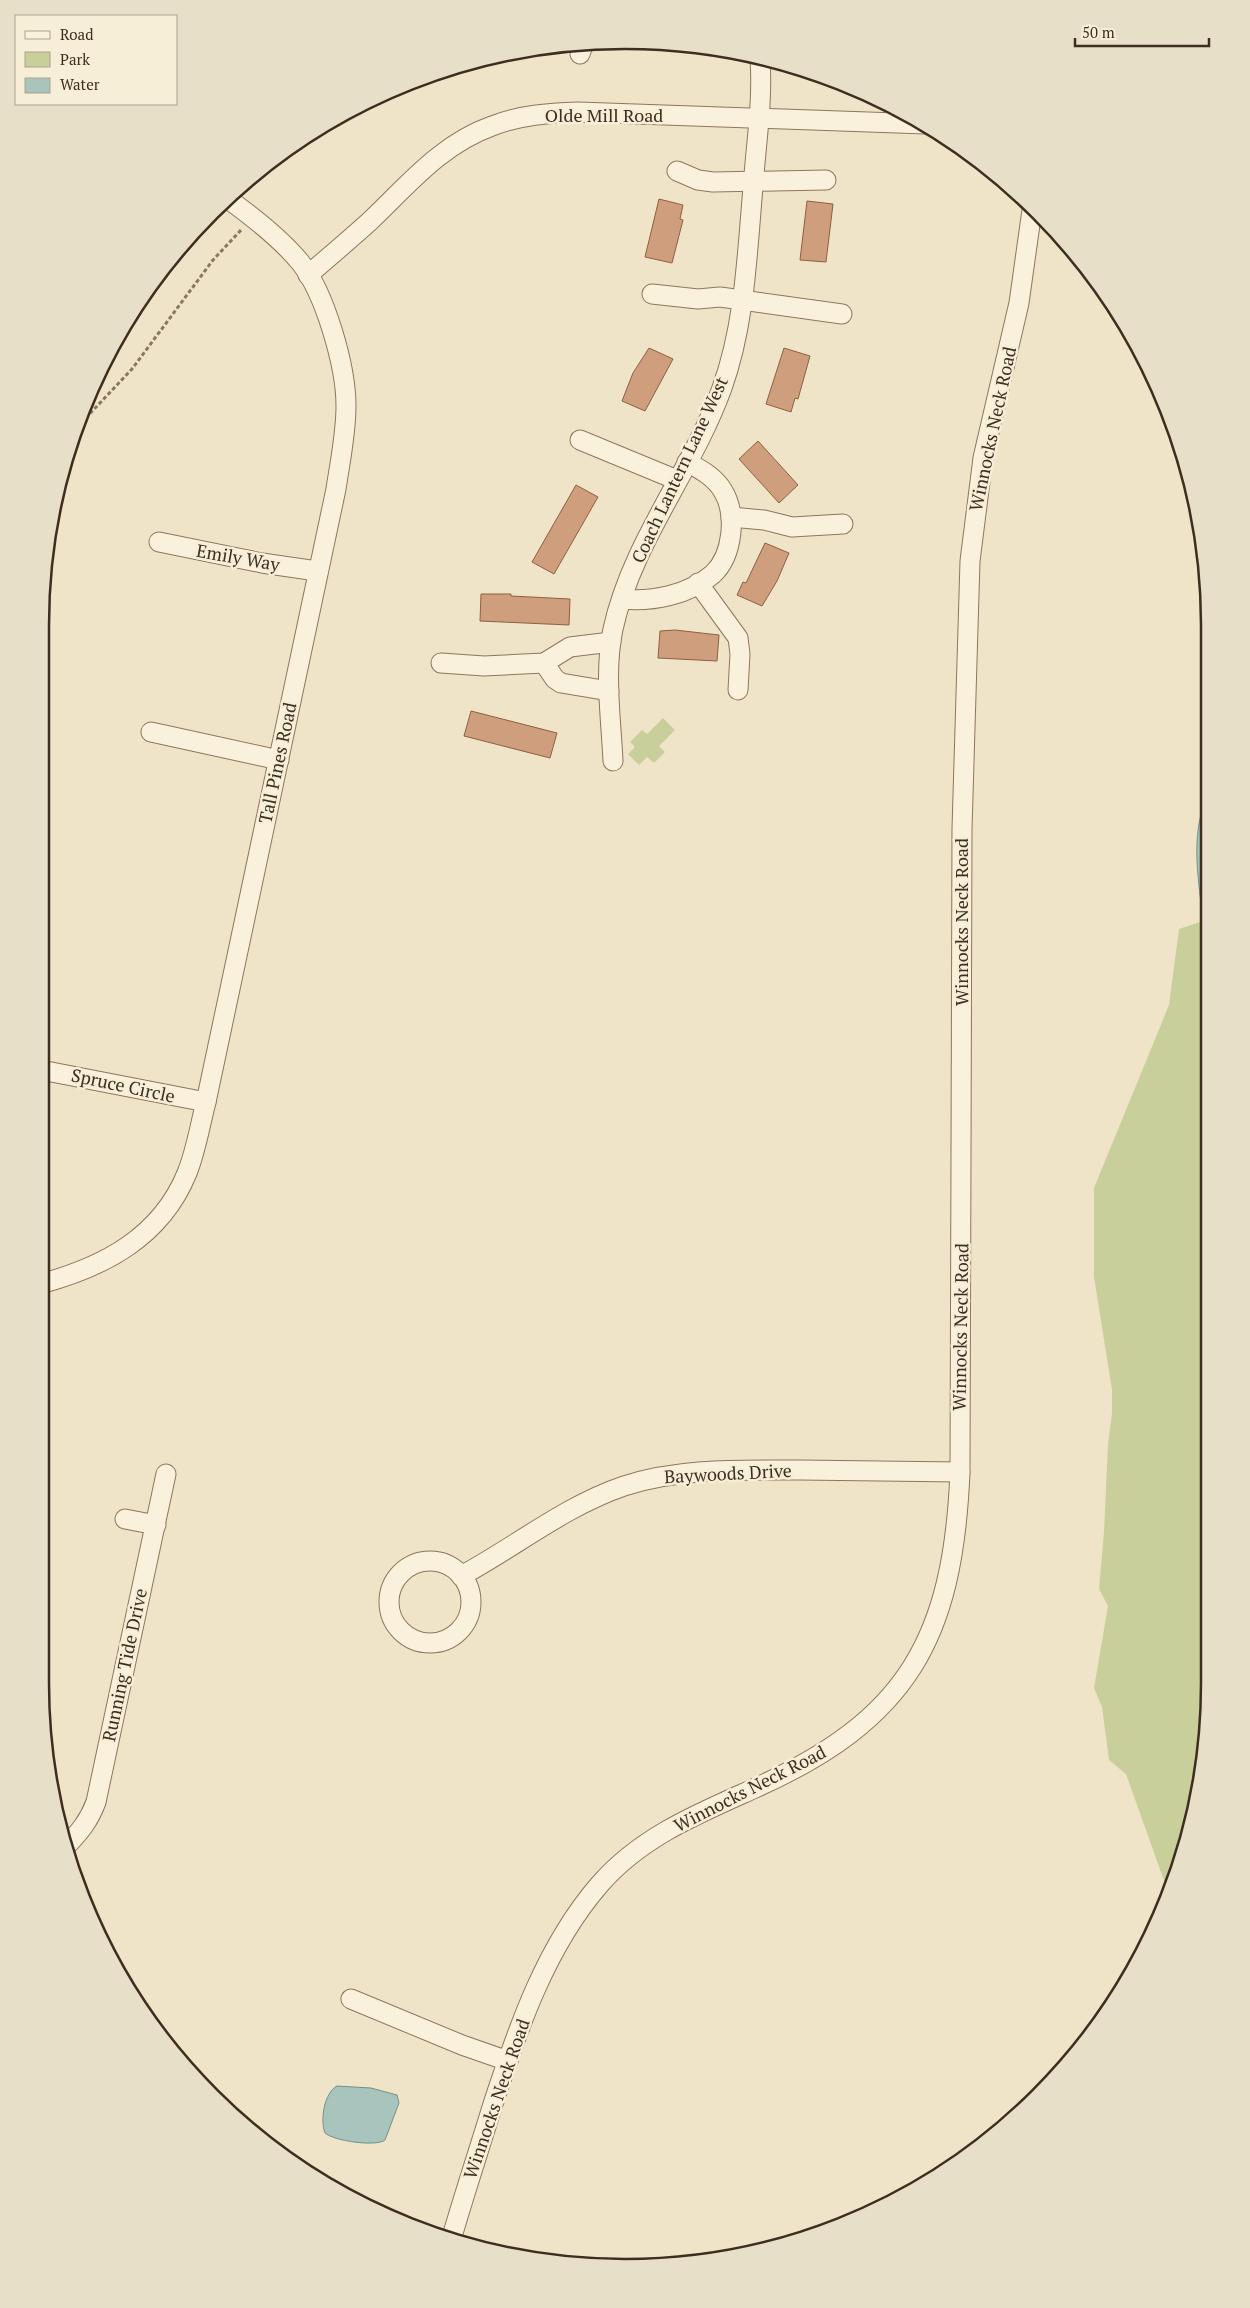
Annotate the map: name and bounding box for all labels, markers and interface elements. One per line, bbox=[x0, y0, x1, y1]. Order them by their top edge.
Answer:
legend bbox=[15, 15, 178, 105]
scale bar bbox=[1075, 15, 1209, 47]
text: 50 m bbox=[1082, 22, 1115, 42]
text: Road bbox=[60, 24, 93, 44]
text: Park bbox=[60, 49, 90, 69]
text: Water bbox=[60, 74, 100, 94]
street label: Olde Mill Road bbox=[545, 103, 663, 127]
street label: Winnocks Neck Road bbox=[963, 344, 1021, 513]
street label: Coach Lantern Lane West bbox=[625, 372, 733, 567]
street label: Emily Way bbox=[195, 538, 283, 576]
street label: Tall Pines Road bbox=[252, 700, 302, 826]
street label: Winnocks Neck Road bbox=[949, 838, 973, 1006]
street label: Spruce Circle bbox=[69, 1062, 177, 1108]
street label: Winnocks Neck Road bbox=[947, 1243, 973, 1411]
street label: Baywoods Drive bbox=[664, 1458, 792, 1488]
street label: Running Tide Drive bbox=[96, 1586, 152, 1744]
street label: Winnocks Neck Road bbox=[669, 1739, 830, 1837]
street label: Winnocks Neck Road bbox=[457, 2015, 535, 2182]

